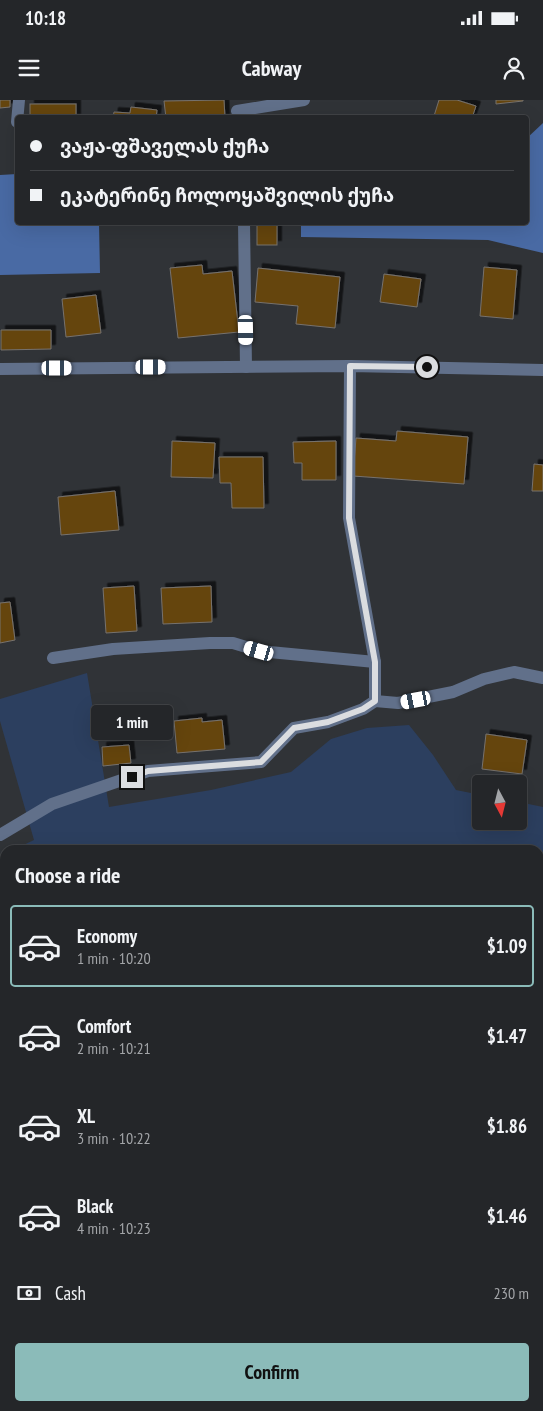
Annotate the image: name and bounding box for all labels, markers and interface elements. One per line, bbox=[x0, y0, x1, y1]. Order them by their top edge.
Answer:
text: 10:18 bbox=[25, 6, 66, 30]
icon: menu bbox=[15, 54, 43, 82]
text: Cabway bbox=[242, 54, 301, 82]
icon: person bbox=[500, 54, 528, 82]
text: ვაჟა-ფშაველას ქუჩა bbox=[60, 134, 269, 158]
text: ეკატერინე ჩოლოყაშვილის ქუჩა bbox=[60, 183, 394, 207]
car bbox=[238, 315, 253, 345]
route start bbox=[416, 356, 438, 378]
car bbox=[136, 360, 166, 375]
car bbox=[42, 361, 72, 376]
car bbox=[242, 640, 275, 662]
car bbox=[399, 690, 432, 710]
callout: 1 min bbox=[91, 704, 173, 740]
text: 1 min bbox=[116, 712, 148, 732]
route end bbox=[121, 766, 143, 788]
north arrow bbox=[472, 775, 528, 830]
map controls bbox=[472, 775, 527, 830]
text: Choose a ride bbox=[15, 861, 120, 889]
icon: car bbox=[17, 924, 62, 969]
text: Economy bbox=[77, 924, 137, 948]
text: $1.09 bbox=[487, 934, 527, 958]
text: 1 min · 10:20 bbox=[77, 948, 151, 968]
icon: car bbox=[17, 1014, 62, 1059]
text: Comfort bbox=[77, 1014, 131, 1038]
text: $1.47 bbox=[487, 1024, 527, 1048]
text: 2 min · 10:21 bbox=[77, 1038, 151, 1058]
icon: car bbox=[17, 1104, 62, 1149]
text: XL bbox=[77, 1104, 95, 1128]
text: $1.86 bbox=[487, 1114, 527, 1138]
text: 3 min · 10:22 bbox=[77, 1128, 151, 1148]
icon: car bbox=[17, 1194, 62, 1239]
text: Black bbox=[77, 1194, 113, 1218]
text: $1.46 bbox=[487, 1204, 527, 1228]
text: 4 min · 10:23 bbox=[77, 1218, 151, 1238]
icon: cash bbox=[15, 1279, 43, 1307]
text: Cash bbox=[55, 1281, 86, 1305]
text: 230 m bbox=[494, 1283, 529, 1303]
button: Confirm bbox=[15, 1343, 529, 1401]

